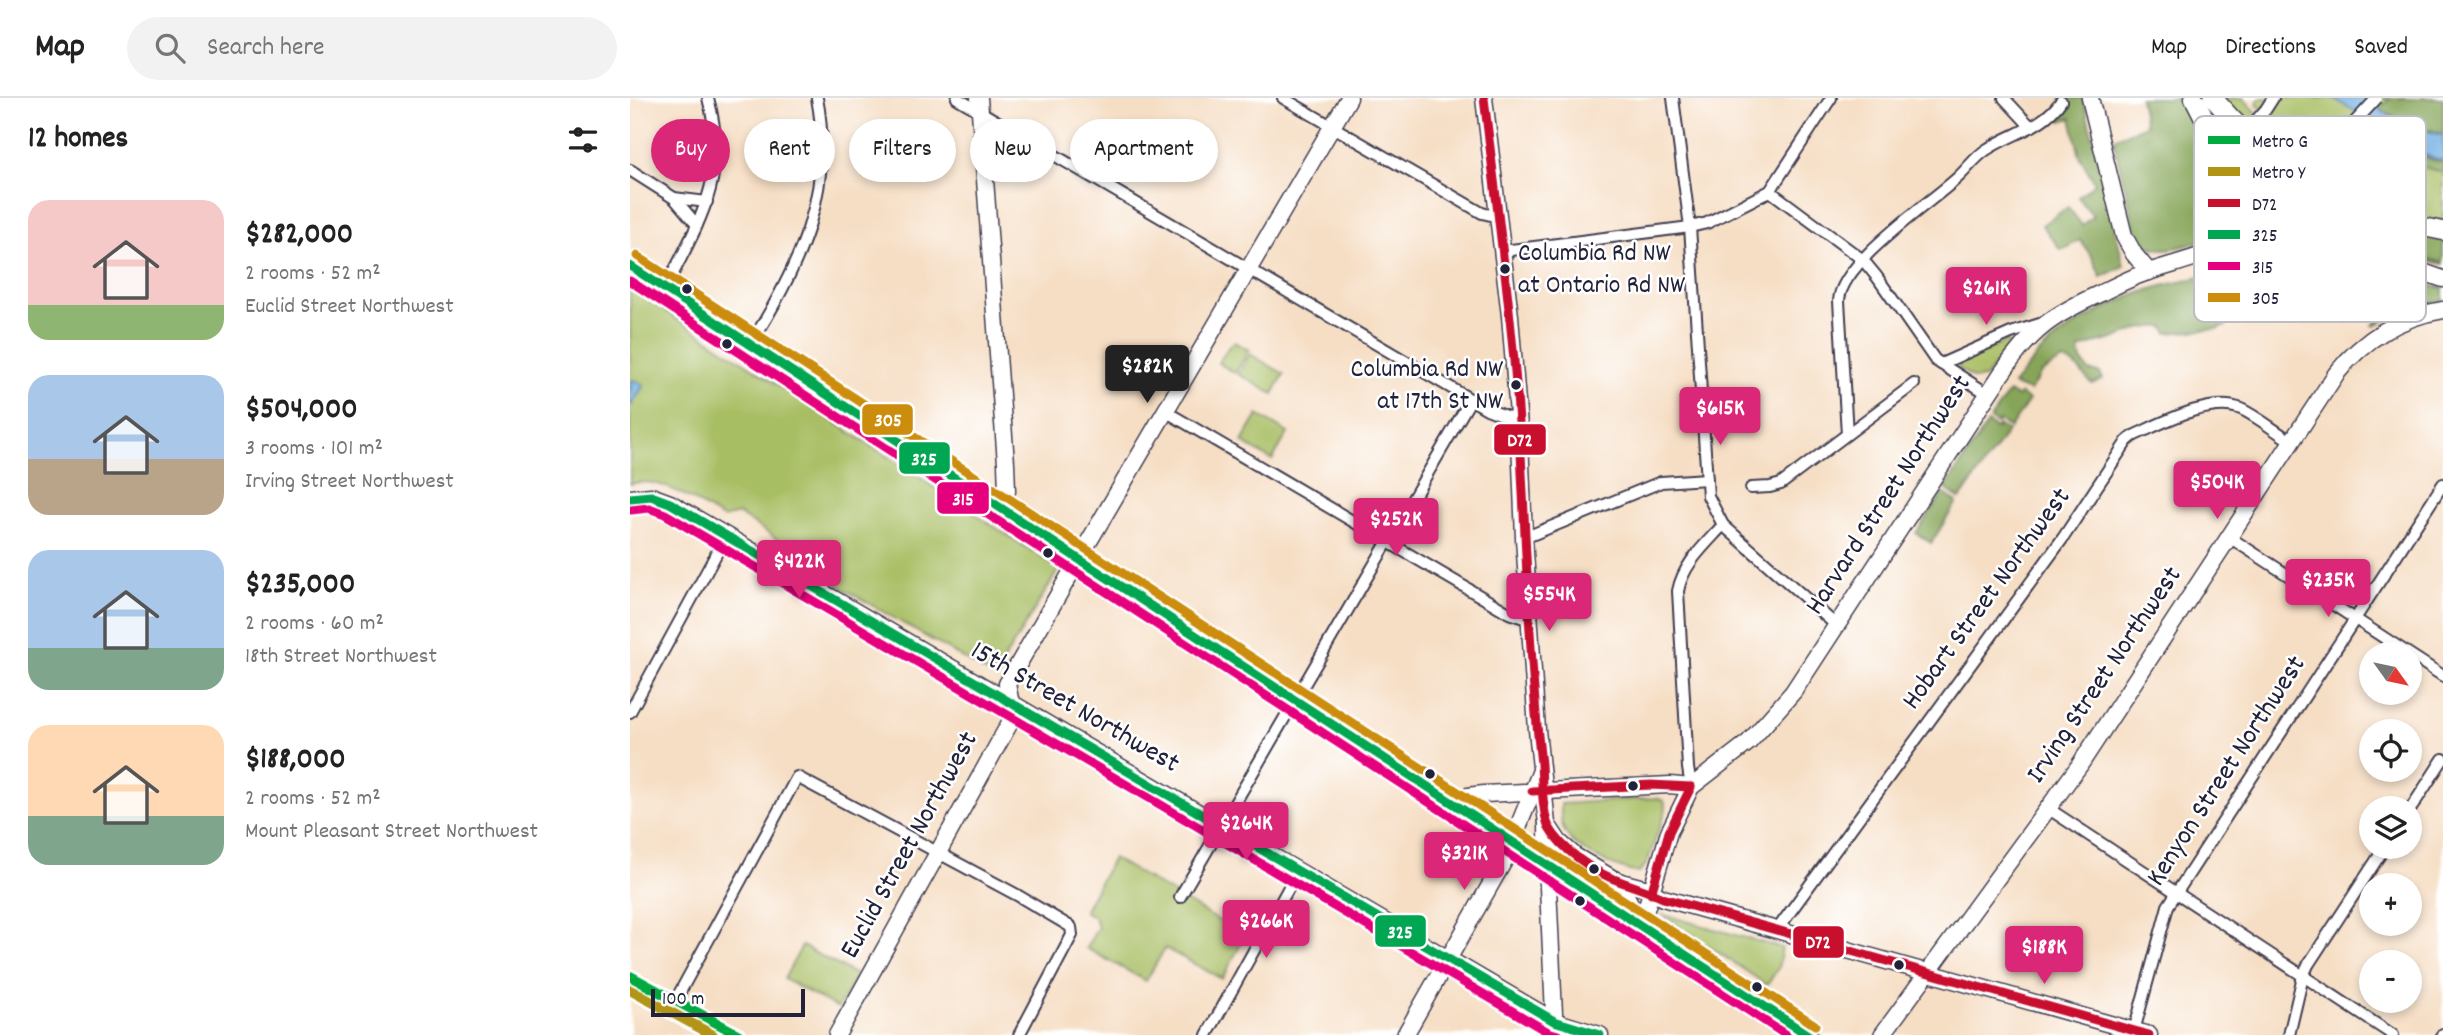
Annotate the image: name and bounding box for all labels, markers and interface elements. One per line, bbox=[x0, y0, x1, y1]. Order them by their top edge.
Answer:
search box bbox=[127, 17, 617, 80]
text: Map bbox=[35, 25, 85, 72]
icon: search bbox=[151, 29, 189, 67]
text: Search here bbox=[207, 30, 325, 67]
text: Map bbox=[2151, 31, 2187, 65]
text: Directions bbox=[2225, 31, 2316, 65]
text: Saved bbox=[2354, 31, 2408, 65]
legend bbox=[2194, 116, 2426, 322]
text: 12 homes bbox=[28, 119, 128, 162]
chip: Buy bbox=[651, 119, 730, 182]
chip: Rent bbox=[744, 119, 835, 182]
chip: Filters bbox=[849, 119, 956, 182]
chip: New bbox=[970, 119, 1056, 182]
chip: Apartment bbox=[1070, 119, 1218, 182]
icon: filters bbox=[564, 121, 602, 159]
text: Metro G bbox=[2252, 130, 2308, 157]
text: Metro Y bbox=[2252, 161, 2306, 188]
text: D72 bbox=[2252, 193, 2277, 220]
text: $282,000 bbox=[245, 215, 353, 258]
text: 325 bbox=[2252, 224, 2278, 251]
icon: home bbox=[84, 228, 168, 312]
place label: Columbia Rd NW at Ontario Rd NW bbox=[1518, 236, 1685, 305]
text: 315 bbox=[2252, 256, 2273, 283]
text: 2 rooms · 52 m² bbox=[245, 258, 381, 291]
marker: Columbia Rd NW at Ontario Rd NW bbox=[1498, 262, 1512, 276]
pin: $261K bbox=[1937, 268, 2035, 327]
text: $261K bbox=[1962, 273, 2010, 306]
unlabelled marker bbox=[680, 282, 694, 296]
text: 305 bbox=[2252, 287, 2280, 314]
text: Euclid Street Northwest bbox=[245, 291, 454, 324]
unlabelled marker bbox=[720, 337, 734, 351]
pin: $282K bbox=[1098, 345, 1196, 405]
text: $282K bbox=[1121, 351, 1173, 384]
place label: Columbia Rd NW at 17th St NW bbox=[1351, 352, 1503, 421]
street label: Harvard Street Northwest bbox=[1797, 368, 1983, 624]
marker: Columbia Rd NW at 17th St NW bbox=[1509, 378, 1523, 392]
pin: $615K bbox=[1671, 388, 1769, 447]
text: $504,000 bbox=[245, 390, 358, 433]
text: $615K bbox=[1695, 393, 1745, 426]
icon: home bbox=[84, 403, 168, 487]
line badge: 305 bbox=[861, 403, 914, 436]
text: 305 bbox=[874, 409, 902, 436]
line badge: D72 bbox=[1493, 423, 1547, 456]
text: D72 bbox=[1507, 429, 1533, 456]
text: 3 rooms · 101 m² bbox=[245, 433, 383, 466]
line badge: 325 bbox=[898, 441, 951, 475]
text: 325 bbox=[911, 448, 937, 475]
pin: $504K bbox=[2168, 462, 2266, 521]
text: Irving Street Northwest bbox=[245, 466, 454, 499]
text: $504K bbox=[2189, 467, 2245, 500]
line badge: 315 bbox=[936, 481, 990, 515]
street label: Hobart Street Northwest bbox=[1894, 481, 2082, 719]
text: 315 bbox=[952, 488, 974, 515]
pin: $252K bbox=[1347, 498, 1445, 558]
text: $252K bbox=[1369, 504, 1423, 537]
pin: $422K bbox=[750, 540, 848, 600]
text: $422K bbox=[773, 546, 825, 579]
unlabelled marker bbox=[1041, 546, 1055, 560]
street label: Irving Street Northwest bbox=[2018, 559, 2194, 793]
pin: $235K bbox=[2279, 560, 2377, 619]
text: $235,000 bbox=[245, 565, 355, 608]
text: $235K bbox=[2301, 565, 2355, 598]
pin: $554K bbox=[1500, 574, 1598, 633]
icon: home bbox=[84, 578, 168, 662]
text: $554K bbox=[1522, 579, 1576, 612]
text: 2 rooms · 60 m² bbox=[245, 608, 384, 641]
street label: 15th Street Northwest bbox=[962, 633, 1186, 785]
text: 18th Street Northwest bbox=[245, 641, 437, 674]
north arrow bbox=[2359, 642, 2422, 705]
map controls bbox=[2359, 642, 2422, 1013]
street label: Kenyon Street Northwest bbox=[2138, 649, 2318, 895]
button: locate bbox=[2359, 719, 2422, 782]
street label: Euclid Street Northwest bbox=[832, 725, 990, 967]
text: $188,000 bbox=[245, 740, 346, 783]
icon: home bbox=[84, 753, 168, 837]
unlabelled marker bbox=[1423, 767, 1437, 781]
unlabelled marker bbox=[1626, 779, 1640, 793]
text: 2 rooms · 52 m² bbox=[245, 783, 381, 816]
button: layers bbox=[2359, 796, 2422, 859]
pin: $264K bbox=[1197, 802, 1295, 862]
text: $264K bbox=[1219, 808, 1273, 841]
text: Mount Pleasant Street Northwest bbox=[245, 816, 538, 849]
pin: $321K bbox=[1415, 832, 1513, 892]
text: $321K bbox=[1440, 838, 1488, 871]
unlabelled marker bbox=[1587, 862, 1601, 876]
button: + bbox=[2359, 873, 2422, 936]
unlabelled marker bbox=[1573, 894, 1587, 908]
pin: $266K bbox=[1217, 900, 1315, 960]
text: $266K bbox=[1239, 906, 1293, 939]
line badge: 325 bbox=[1374, 914, 1427, 948]
text: 325 bbox=[1387, 921, 1413, 948]
line badge: D72 bbox=[1792, 925, 1845, 959]
pin: $188K bbox=[1995, 926, 2093, 986]
text: D72 bbox=[1805, 931, 1831, 958]
text: $188K bbox=[2021, 932, 2067, 965]
button: − bbox=[2359, 950, 2422, 1013]
unlabelled marker bbox=[1892, 958, 1906, 972]
unlabelled marker bbox=[1750, 980, 1764, 994]
scale bar bbox=[651, 986, 805, 1018]
text: 100 m bbox=[662, 987, 704, 1014]

